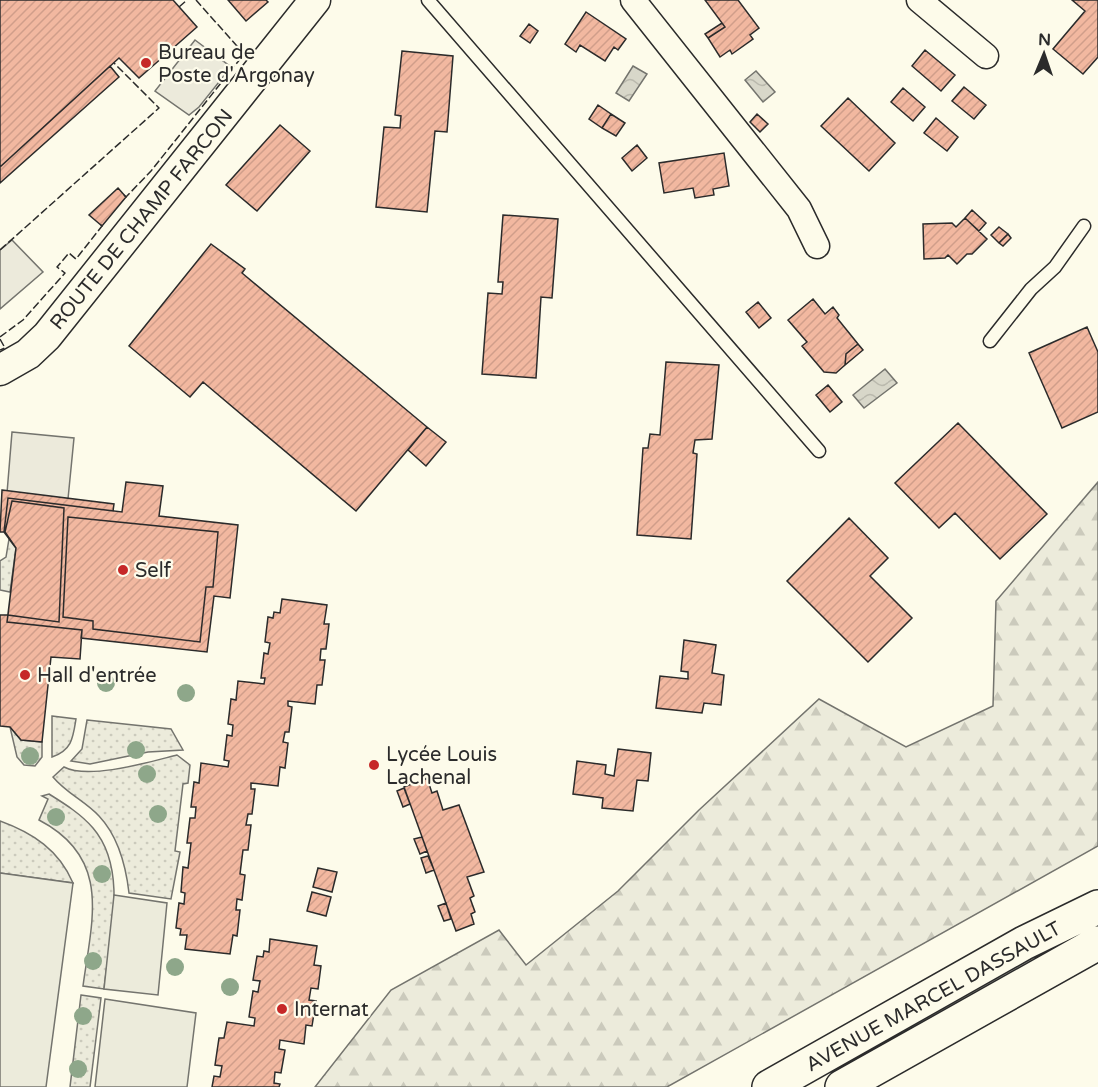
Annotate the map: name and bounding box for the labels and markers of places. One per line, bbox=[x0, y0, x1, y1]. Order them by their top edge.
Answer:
place label: Bureau de Poste d'Argonay bbox=[158, 41, 315, 88]
marker: Bureau de Poste d'Argonay bbox=[139, 56, 153, 70]
place label: Self bbox=[135, 559, 172, 583]
marker: Self bbox=[116, 563, 130, 577]
place label: Hall d'entrée bbox=[37, 664, 156, 688]
marker: Hall d'entrée bbox=[18, 668, 32, 682]
place label: Lycée Louis Lachenal bbox=[386, 743, 497, 790]
marker: Lycée Louis Lachenal bbox=[367, 758, 381, 772]
place label: Internat bbox=[294, 998, 369, 1022]
marker: Internat bbox=[275, 1002, 289, 1016]

